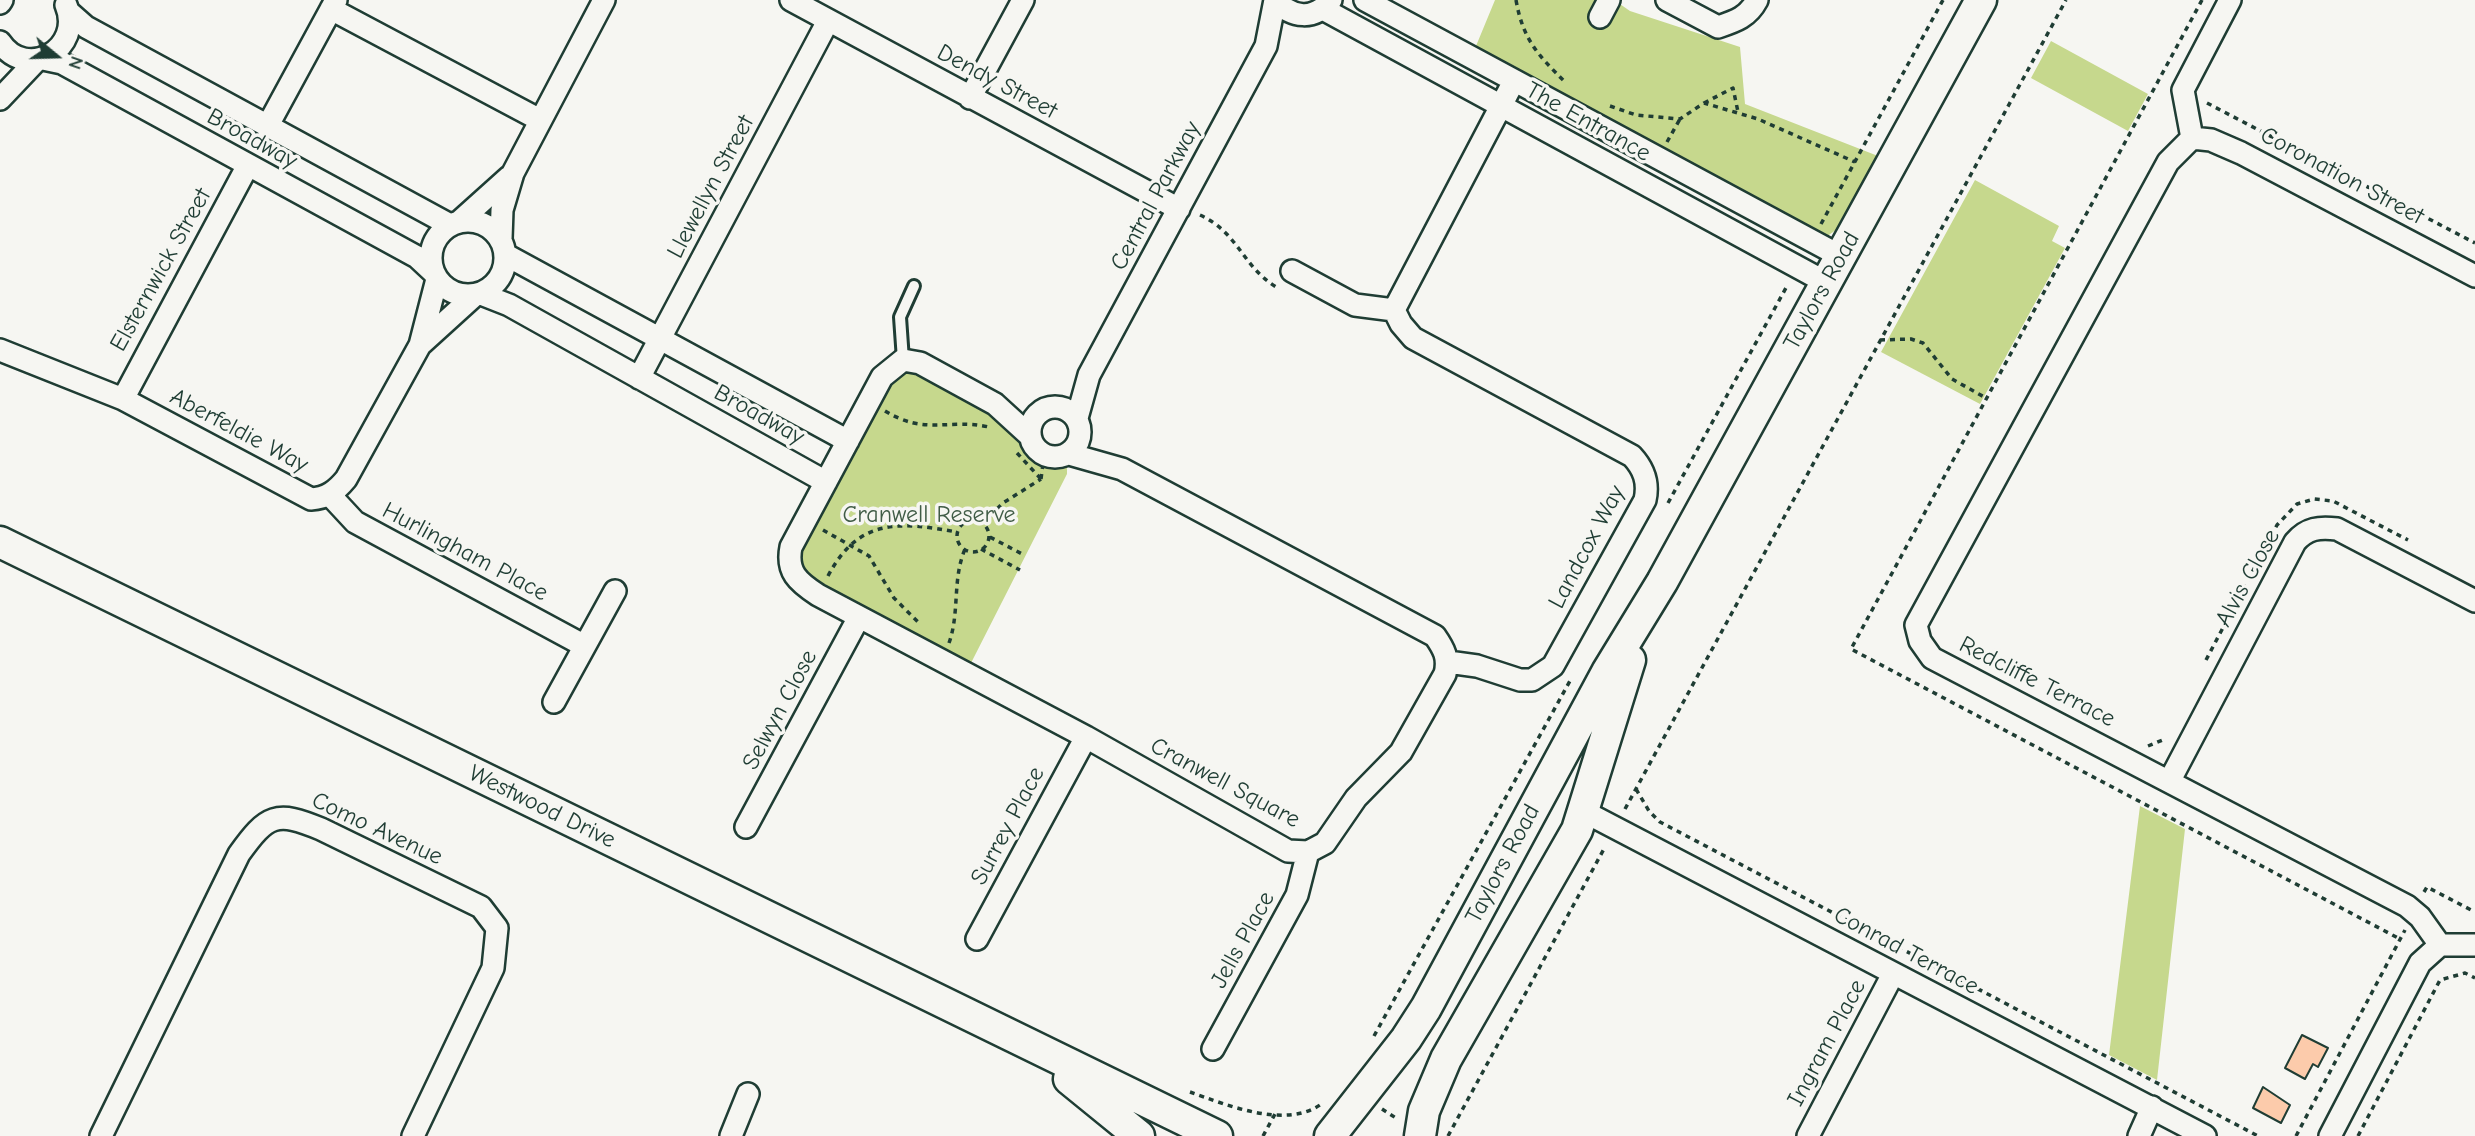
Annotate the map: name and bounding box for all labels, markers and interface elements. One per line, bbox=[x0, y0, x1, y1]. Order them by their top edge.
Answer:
north arrow bbox=[21, 21, 91, 91]
street label: Dendy Street bbox=[932, 38, 1062, 126]
text: N bbox=[63, 53, 88, 72]
street label: The Entrance bbox=[1521, 76, 1655, 168]
street label: Broadway bbox=[202, 102, 302, 176]
street label: Llewellyn Street bbox=[661, 111, 761, 263]
street label: Central Parkway bbox=[1105, 117, 1207, 275]
street label: Coronation Street bbox=[2255, 121, 2429, 231]
street label: Elsternwick Street bbox=[104, 184, 218, 356]
street label: Taylors Road bbox=[1778, 227, 1866, 355]
street label: Broadway bbox=[709, 378, 809, 452]
street label: Aberfeldie Way bbox=[165, 383, 313, 479]
street label: Landcox Way bbox=[1543, 481, 1631, 613]
street label: Hurlingham Place bbox=[377, 496, 553, 608]
park label: Cranwell Reserve bbox=[842, 501, 1016, 529]
street label: Alvis Close bbox=[2209, 524, 2287, 632]
street label: Redcliffe Terrace bbox=[1954, 630, 2120, 734]
street label: Selwyn Close bbox=[736, 645, 824, 775]
street label: Cranwell Square bbox=[1145, 731, 1305, 835]
street label: Westwood Drive bbox=[464, 759, 620, 855]
street label: Surrey Place bbox=[965, 762, 1051, 890]
street label: Como Avenue bbox=[307, 786, 447, 872]
street label: Taylors Road bbox=[1460, 800, 1546, 928]
street label: Jells Place bbox=[1205, 887, 1281, 993]
street label: Conrad Terrace bbox=[1829, 901, 1983, 1001]
street label: Ingram Place bbox=[1782, 975, 1872, 1111]

